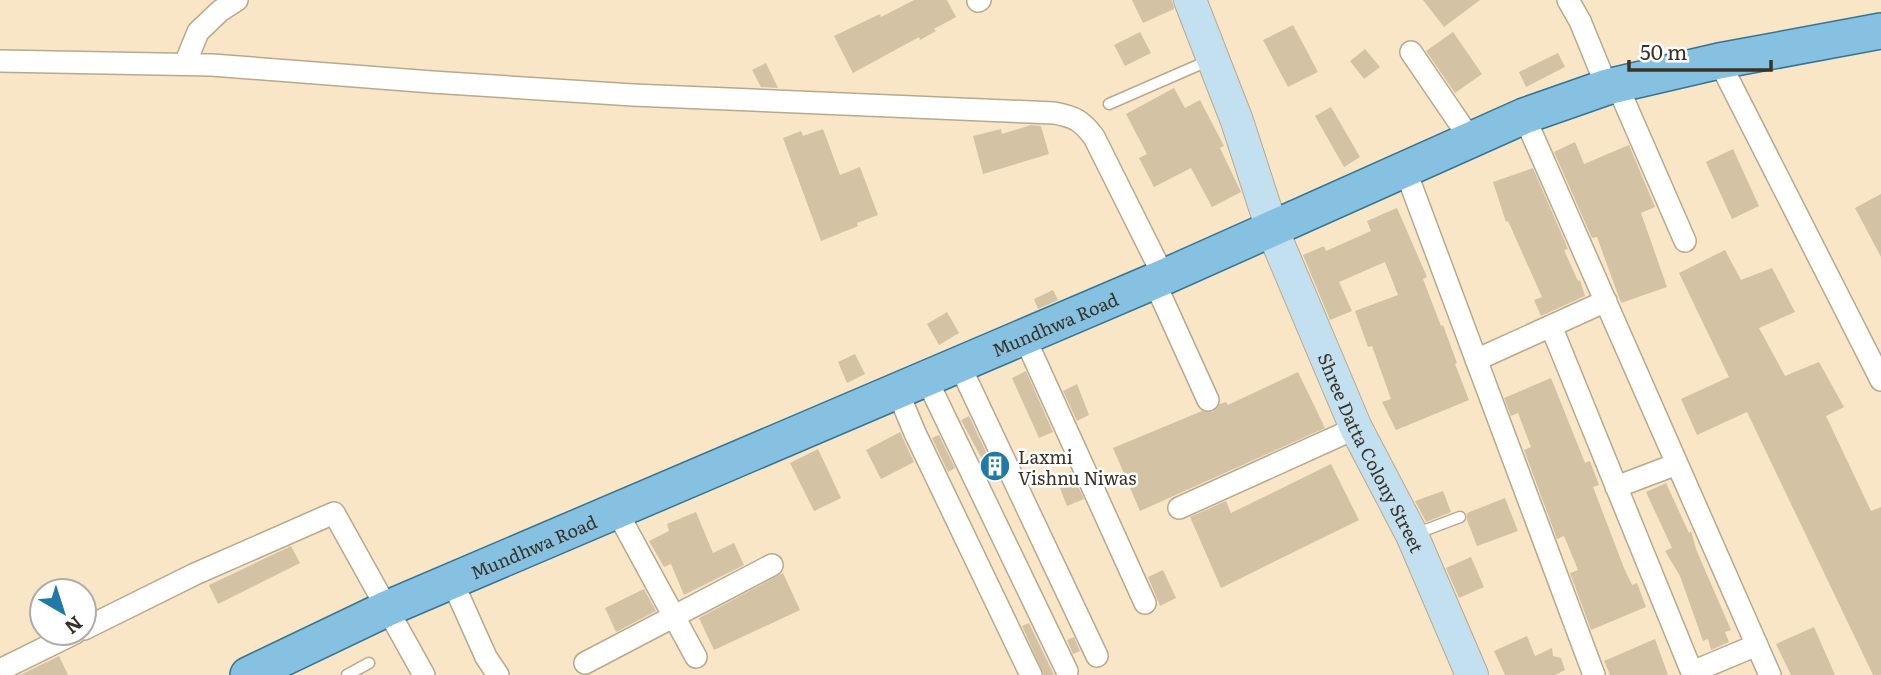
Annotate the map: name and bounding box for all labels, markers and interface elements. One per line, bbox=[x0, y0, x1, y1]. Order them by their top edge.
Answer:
scale bar bbox=[1629, 28, 1771, 72]
text: 50 m bbox=[1640, 35, 1687, 66]
street label: Mundhwa Road bbox=[987, 285, 1122, 363]
street label: Shree Datta Colony Street bbox=[1312, 348, 1432, 557]
place label: Laxmi Vishnu Niwas bbox=[1018, 443, 1136, 491]
building icon: Laxmi Vishnu Niwas bbox=[978, 449, 1012, 483]
street label: Mundhwa Road bbox=[466, 507, 601, 585]
north arrow bbox=[28, 577, 98, 647]
text: N bbox=[59, 610, 89, 642]

